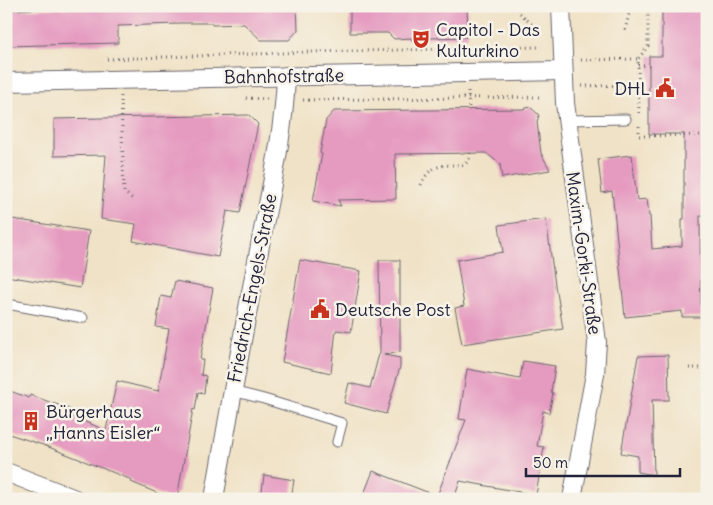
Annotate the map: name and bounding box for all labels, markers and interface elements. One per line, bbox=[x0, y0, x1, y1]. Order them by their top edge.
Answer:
place label: Capitol - Das Kulturkino bbox=[436, 18, 540, 62]
theatre icon: Capitol - Das Kulturkino bbox=[410, 28, 432, 50]
street label: Bahnhofstraße bbox=[224, 63, 344, 89]
place label: DHL bbox=[615, 77, 650, 100]
public building icon: DHL bbox=[654, 77, 676, 99]
street label: Maxim-Gorki-Straße bbox=[561, 170, 607, 336]
street label: Friedrich-Engels-Straße bbox=[222, 191, 282, 385]
public building icon: Deutsche Post bbox=[309, 298, 331, 320]
place label: Deutsche Post bbox=[335, 298, 451, 321]
place label: Bürgerhaus „Hanns Eisler“ bbox=[46, 400, 160, 444]
building icon: Bürgerhaus „Hanns Eisler“ bbox=[20, 410, 42, 432]
scale bar bbox=[526, 445, 679, 477]
text: 50 m bbox=[533, 453, 568, 472]

